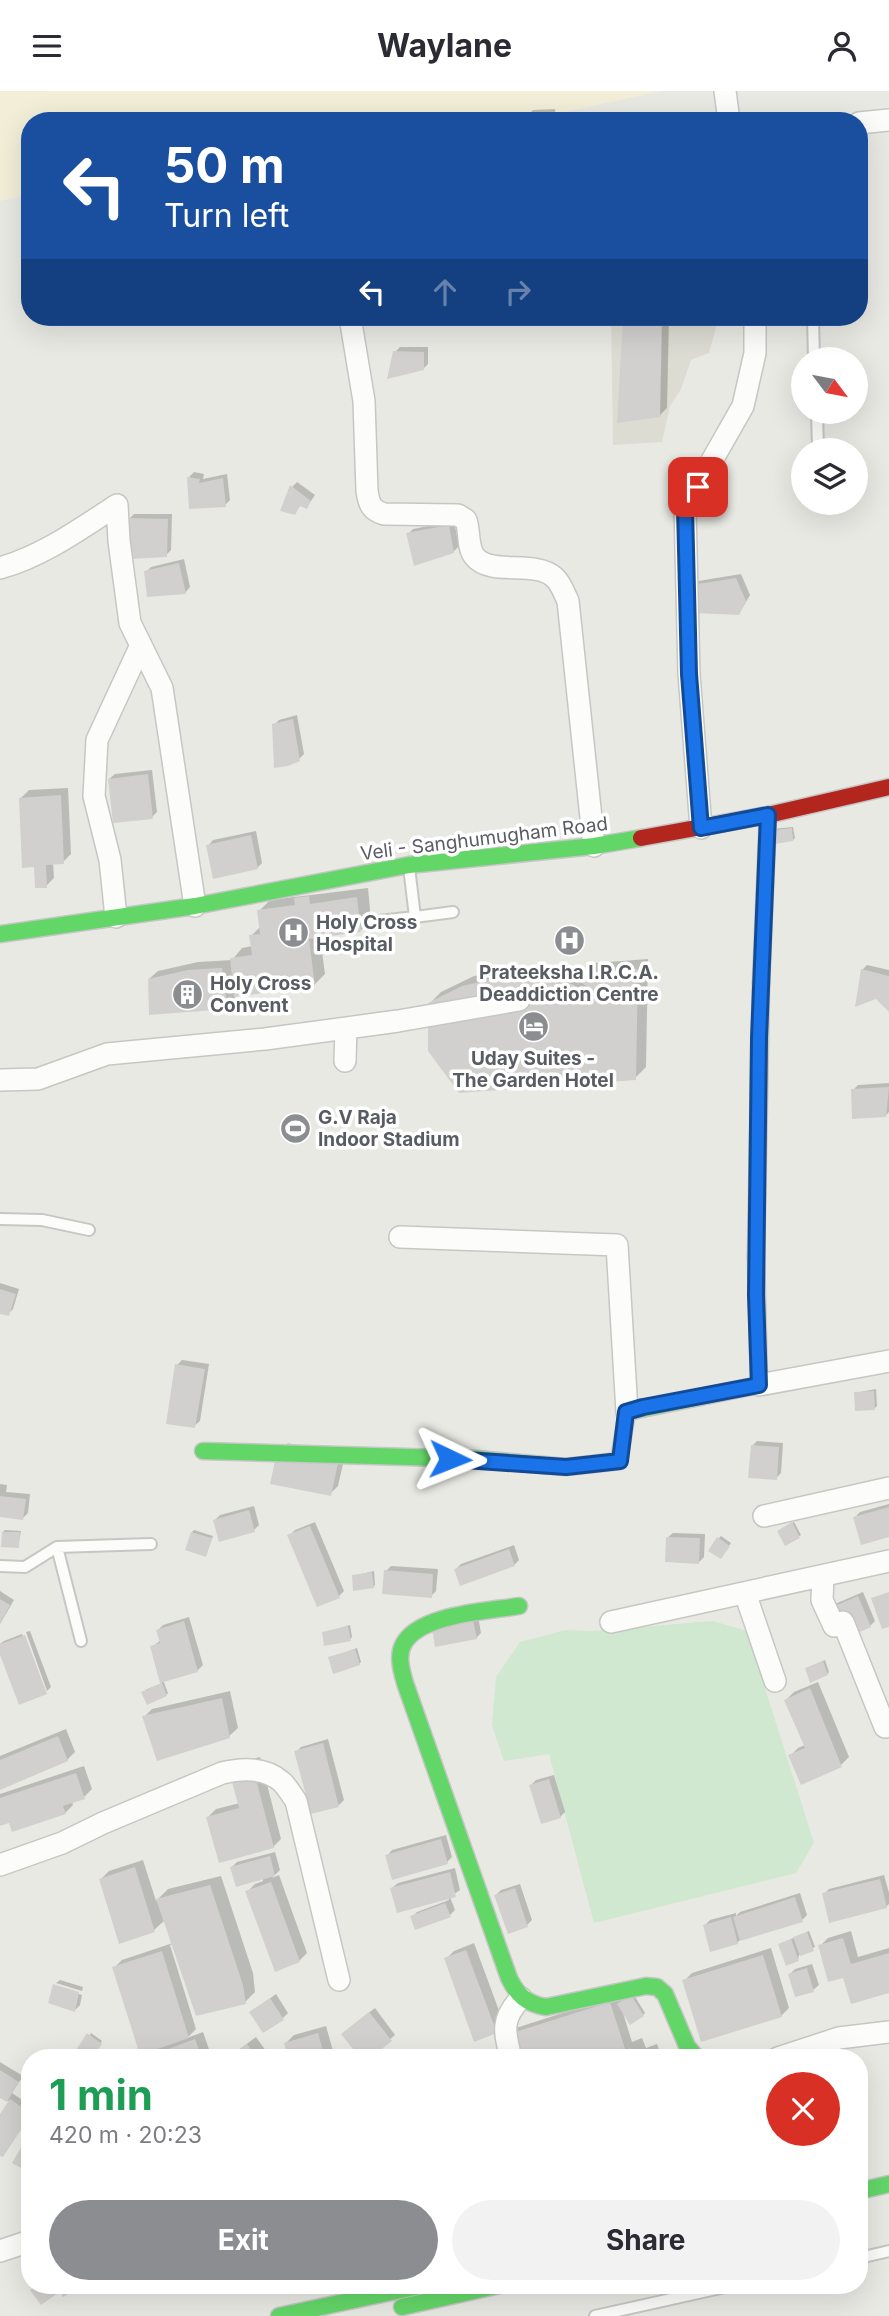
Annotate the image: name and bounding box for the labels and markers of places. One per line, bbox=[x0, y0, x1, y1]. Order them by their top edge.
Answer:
pin bbox=[668, 457, 728, 517]
place label: Holy Cross Hospital bbox=[316, 911, 417, 956]
hospital icon: Holy Cross Hospital bbox=[276, 916, 310, 950]
hospital icon: Prateeksha I.R.C.A. Deaddiction Centre bbox=[552, 924, 586, 958]
place label: Prateeksha I.R.C.A. Deaddiction Centre bbox=[479, 961, 659, 1006]
place label: Holy Cross Convent bbox=[210, 972, 311, 1017]
building icon: Holy Cross Convent bbox=[170, 977, 204, 1011]
hotel icon: Uday Suites - The Garden Hotel bbox=[516, 1010, 550, 1044]
place label: Uday Suites - The Garden Hotel bbox=[452, 1047, 614, 1092]
place label: G.V Raja Indoor Stadium bbox=[318, 1106, 460, 1151]
sports icon: G.V Raja Indoor Stadium bbox=[278, 1111, 312, 1145]

